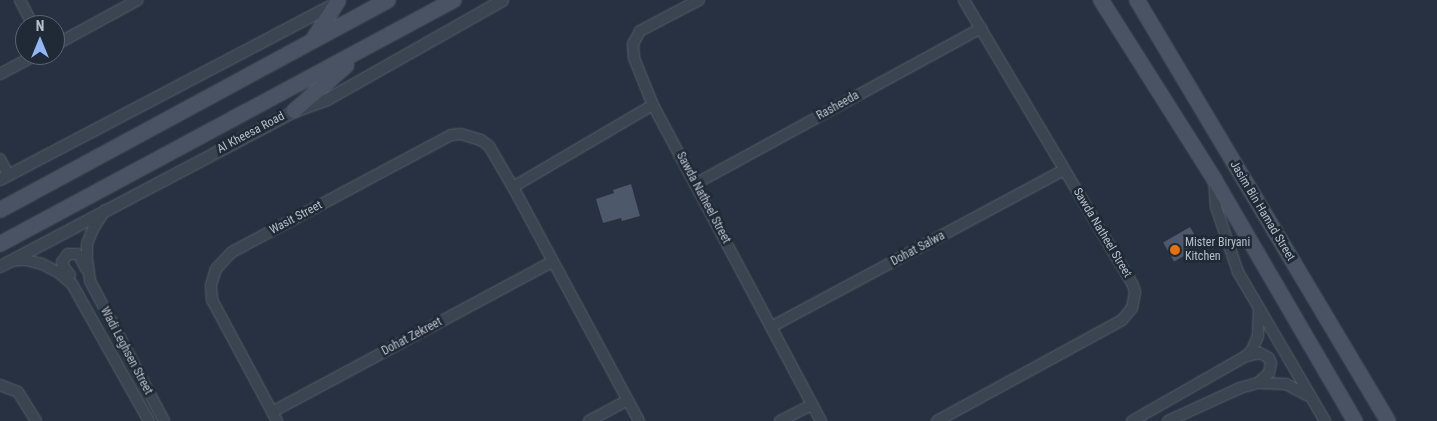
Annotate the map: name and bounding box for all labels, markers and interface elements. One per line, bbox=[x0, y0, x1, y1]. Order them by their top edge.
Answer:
north arrow bbox=[15, 15, 65, 65]
text: N bbox=[36, 18, 44, 34]
street label: Rasheeda bbox=[814, 88, 862, 124]
street label: Al Kheesa Road bbox=[215, 109, 287, 157]
street label: Sawda Natheel Street bbox=[673, 150, 733, 246]
street label: Jasim Bin Hamad Street bbox=[1226, 158, 1298, 264]
street label: Sawda Natheel Street bbox=[1070, 186, 1134, 280]
street label: Wasit Street bbox=[267, 198, 325, 238]
street label: Dohat Salwa bbox=[889, 229, 947, 269]
place label: Mister Biryani Kitchen bbox=[1185, 236, 1250, 264]
marker: Mister Biryani Kitchen bbox=[1169, 244, 1181, 256]
street label: Wadi Leghsen Street bbox=[97, 305, 155, 397]
street label: Dohat Zekreet bbox=[379, 315, 445, 359]

